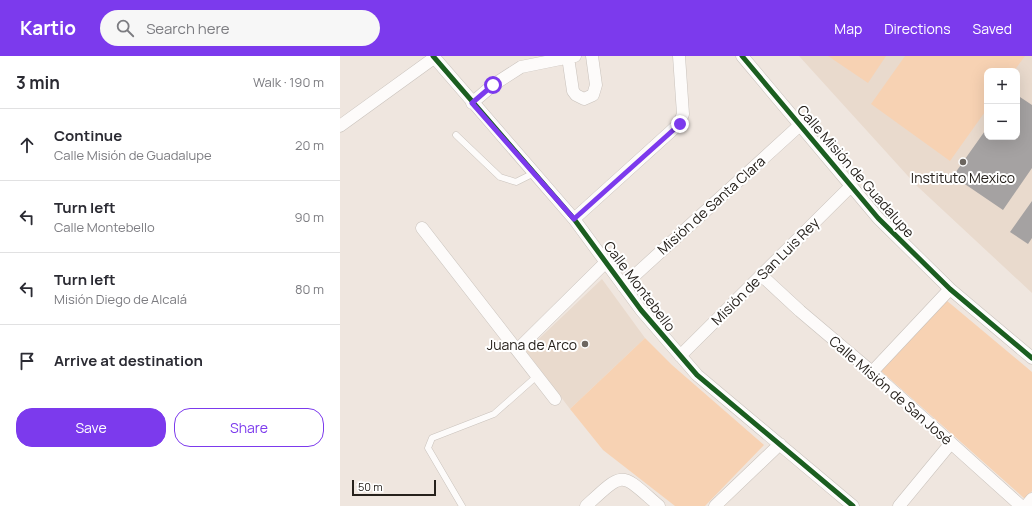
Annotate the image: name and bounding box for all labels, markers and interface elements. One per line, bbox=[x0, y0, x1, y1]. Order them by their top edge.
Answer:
search box bbox=[100, 10, 380, 46]
text: Kartio bbox=[20, 15, 76, 41]
icon: search bbox=[114, 17, 136, 39]
text: Search here bbox=[146, 18, 230, 39]
text: Map bbox=[834, 19, 862, 38]
text: Directions bbox=[884, 19, 951, 38]
text: Saved bbox=[973, 19, 1012, 38]
map controls bbox=[984, 68, 1020, 140]
button: + bbox=[984, 68, 1020, 104]
text: 3 min bbox=[16, 71, 60, 94]
text: Walk · 190 m bbox=[253, 73, 324, 91]
route start bbox=[484, 76, 502, 94]
street label: Calle Misión de Guadalupe bbox=[793, 101, 919, 241]
button: − bbox=[984, 104, 1020, 140]
route end bbox=[671, 115, 689, 133]
text: Continue bbox=[54, 125, 122, 146]
icon: ahead bbox=[16, 134, 38, 156]
text: 20 m bbox=[295, 136, 324, 154]
text: Calle Misión de Guadalupe bbox=[54, 146, 212, 164]
street label: Misión de Santa Clara bbox=[653, 151, 769, 259]
marker: Instituto Mexico bbox=[958, 157, 968, 167]
place label: Instituto Mexico bbox=[911, 168, 1015, 187]
text: Turn left bbox=[54, 197, 116, 218]
icon: left bbox=[16, 206, 38, 228]
text: 90 m bbox=[294, 208, 324, 226]
street label: Misión de San Luis Rey bbox=[707, 213, 823, 329]
text: Calle Montebello bbox=[54, 218, 155, 236]
street label: Calle Montebello bbox=[600, 237, 680, 335]
text: Turn left bbox=[54, 269, 116, 290]
icon: left bbox=[16, 278, 38, 300]
text: 80 m bbox=[295, 280, 324, 298]
text: Misión Diego de Alcalá bbox=[54, 290, 187, 308]
street label: Calle Misión de San José bbox=[825, 331, 957, 449]
place label: Juana de Arco bbox=[487, 335, 577, 354]
marker: Juana de Arco bbox=[580, 339, 590, 349]
icon: arrive bbox=[16, 350, 38, 372]
text: Arrive at destination bbox=[54, 350, 203, 371]
button: Save bbox=[16, 408, 166, 447]
button: Share bbox=[174, 408, 324, 447]
scale bar bbox=[352, 478, 436, 497]
text: 50 m bbox=[358, 479, 383, 494]

